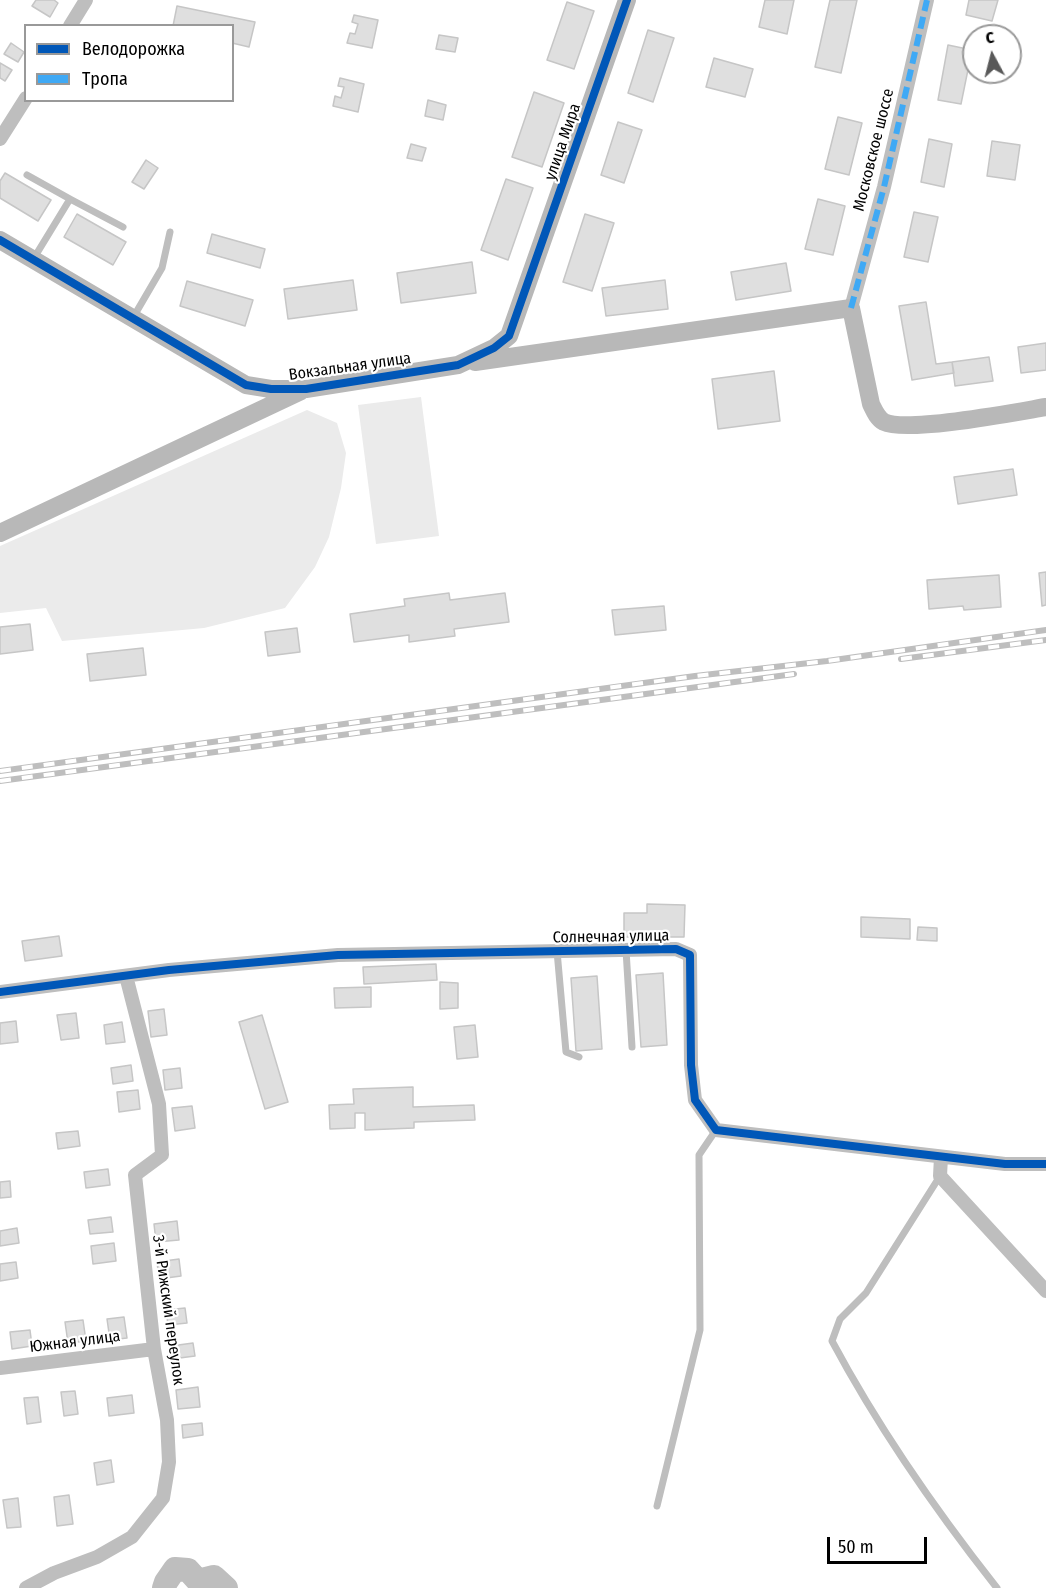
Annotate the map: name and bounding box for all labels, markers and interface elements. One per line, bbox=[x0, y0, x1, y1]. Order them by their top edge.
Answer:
legend bbox=[24, 24, 234, 102]
north arrow bbox=[962, 24, 1022, 84]
text: С bbox=[985, 28, 995, 48]
text: Велодорожка bbox=[82, 38, 185, 60]
text: Тропа bbox=[82, 68, 128, 90]
street label: Московское шоссе bbox=[850, 87, 898, 213]
street label: улица Мира bbox=[541, 101, 585, 183]
street label: Вокзальная улица bbox=[288, 349, 412, 385]
street label: Солнечная улица bbox=[552, 926, 670, 948]
street label: 3-й Рижский переулок bbox=[148, 1234, 188, 1386]
street label: Южная улица bbox=[29, 1327, 121, 1357]
scale bar bbox=[830, 1525, 930, 1563]
text: 50 m bbox=[838, 1536, 874, 1558]

